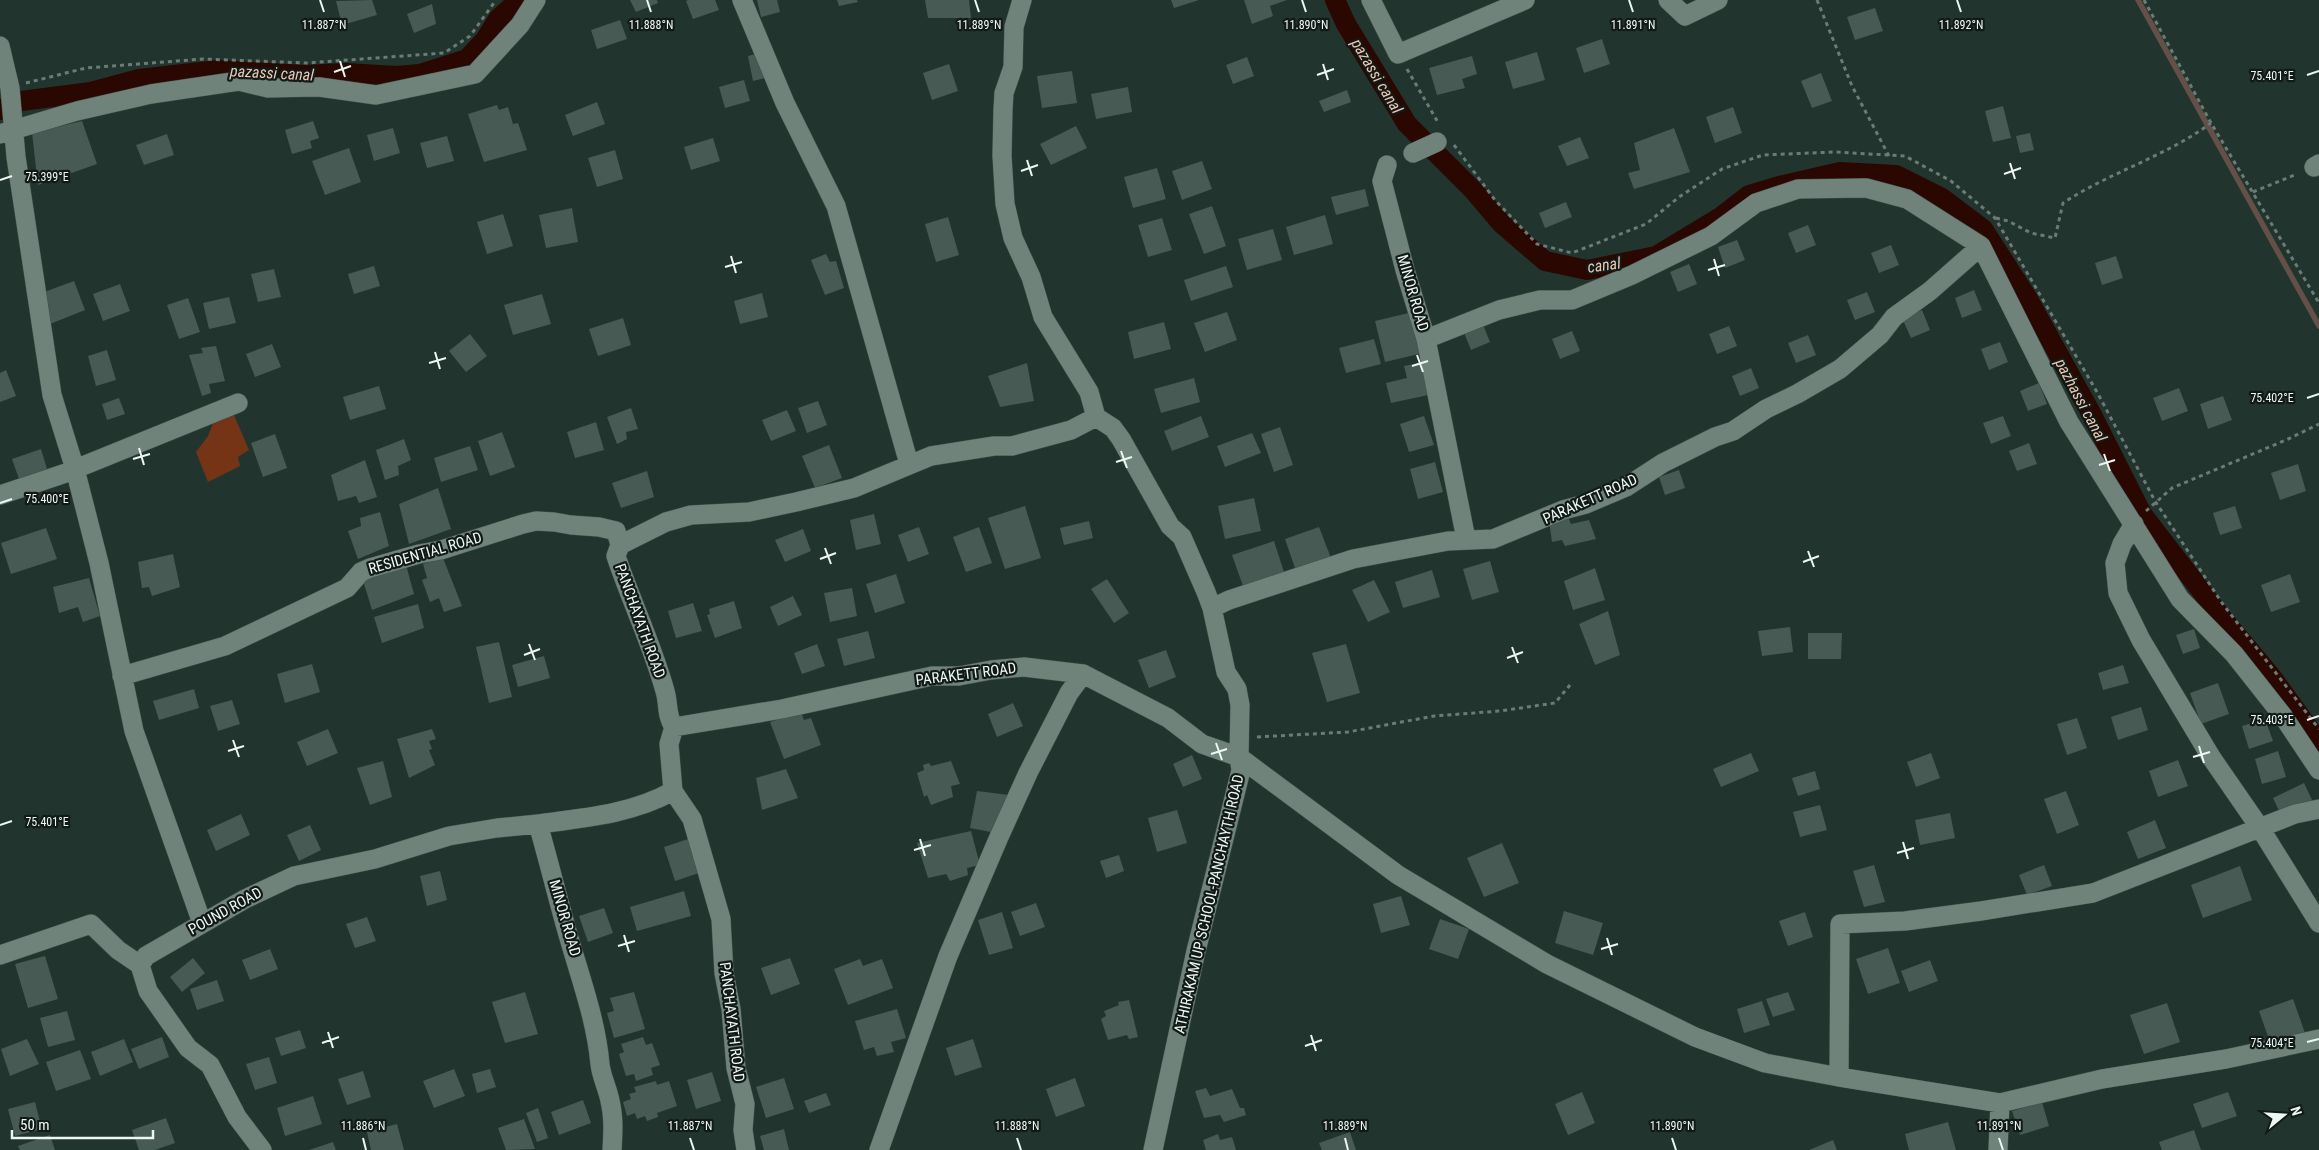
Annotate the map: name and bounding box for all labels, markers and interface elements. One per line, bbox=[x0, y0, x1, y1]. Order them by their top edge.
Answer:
text: 11.887°N bbox=[302, 18, 346, 32]
text: 11.888°N bbox=[629, 18, 673, 32]
text: 11.889°N bbox=[957, 18, 1001, 32]
text: 11.890°N bbox=[1284, 18, 1328, 32]
text: 11.891°N bbox=[1611, 18, 1655, 32]
text: 11.892°N bbox=[1939, 18, 1983, 32]
water label: pazassi canal bbox=[1347, 34, 1407, 117]
water label: pazassi canal bbox=[229, 61, 315, 85]
text: 75.401°E bbox=[2250, 69, 2294, 83]
text: 75.399°E bbox=[25, 170, 69, 184]
street label: MINOR ROAD bbox=[1393, 253, 1433, 333]
water label: canal bbox=[1586, 253, 1622, 277]
water label: pazhassi canal bbox=[2051, 354, 2111, 445]
text: 75.402°E bbox=[2250, 391, 2294, 405]
street label: PARAKETT ROAD bbox=[1540, 470, 1640, 528]
text: 75.400°E bbox=[25, 492, 69, 506]
street label: RESIDENTIAL ROAD bbox=[366, 528, 484, 578]
street label: PANCHAYATH ROAD bbox=[611, 561, 669, 681]
street label: PARAKETT ROAD bbox=[915, 659, 1017, 689]
text: 75.403°E bbox=[2250, 713, 2294, 727]
street label: ATHIRAKAM UP SCHOOL-PANCHAYTH ROAD bbox=[1170, 773, 1248, 1035]
text: 75.401°E bbox=[25, 815, 69, 829]
street label: MINOR ROAD bbox=[545, 878, 585, 958]
street label: POUND ROAD bbox=[185, 883, 265, 939]
street label: PANCHAYATH ROAD bbox=[716, 961, 748, 1083]
text: 75.404°E bbox=[2250, 1036, 2294, 1050]
north arrow bbox=[2259, 1090, 2309, 1140]
text: N bbox=[2287, 1104, 2305, 1118]
scale bar bbox=[12, 1108, 154, 1140]
text: 50 m bbox=[20, 1116, 50, 1134]
text: 11.886°N bbox=[341, 1119, 385, 1133]
text: 11.887°N bbox=[668, 1119, 712, 1133]
text: 11.888°N bbox=[995, 1119, 1039, 1133]
text: 11.889°N bbox=[1323, 1119, 1367, 1133]
text: 11.890°N bbox=[1650, 1119, 1694, 1133]
text: 11.891°N bbox=[1977, 1119, 2021, 1133]

